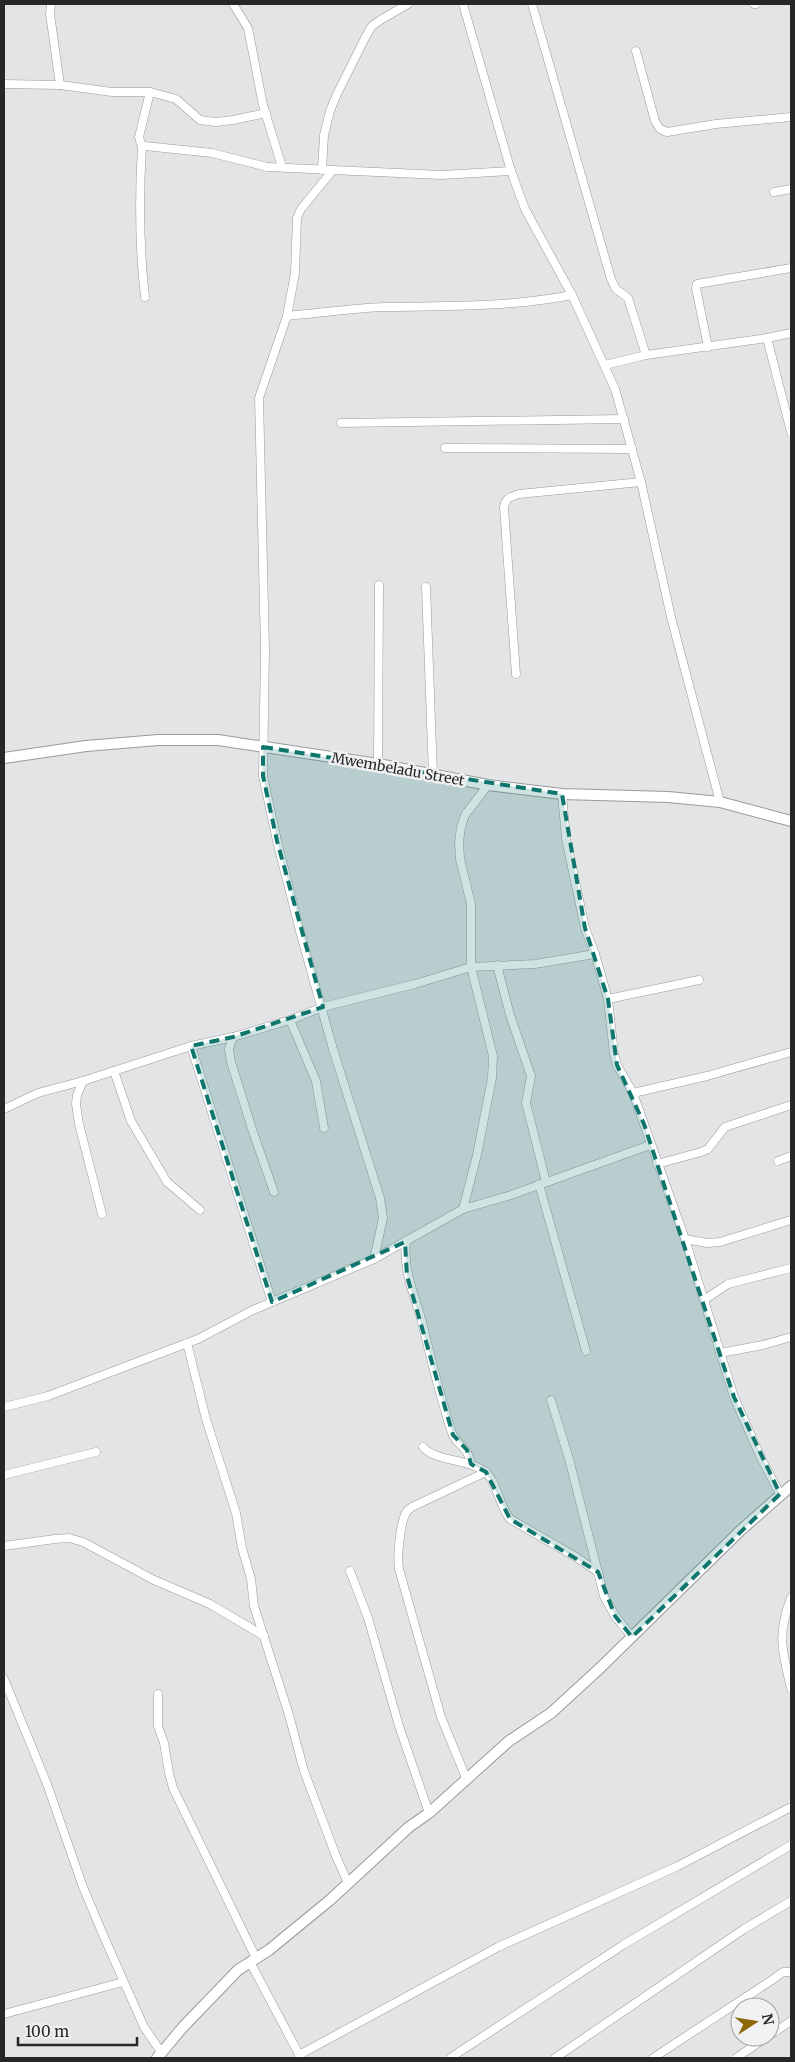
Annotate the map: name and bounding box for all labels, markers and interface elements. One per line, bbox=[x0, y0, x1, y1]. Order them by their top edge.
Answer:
street label: Mwembeladu Street bbox=[330, 748, 466, 790]
north arrow bbox=[730, 1997, 780, 2047]
text: N bbox=[758, 2012, 778, 2027]
scale bar bbox=[18, 2014, 136, 2046]
text: 100 m bbox=[25, 2022, 69, 2041]

